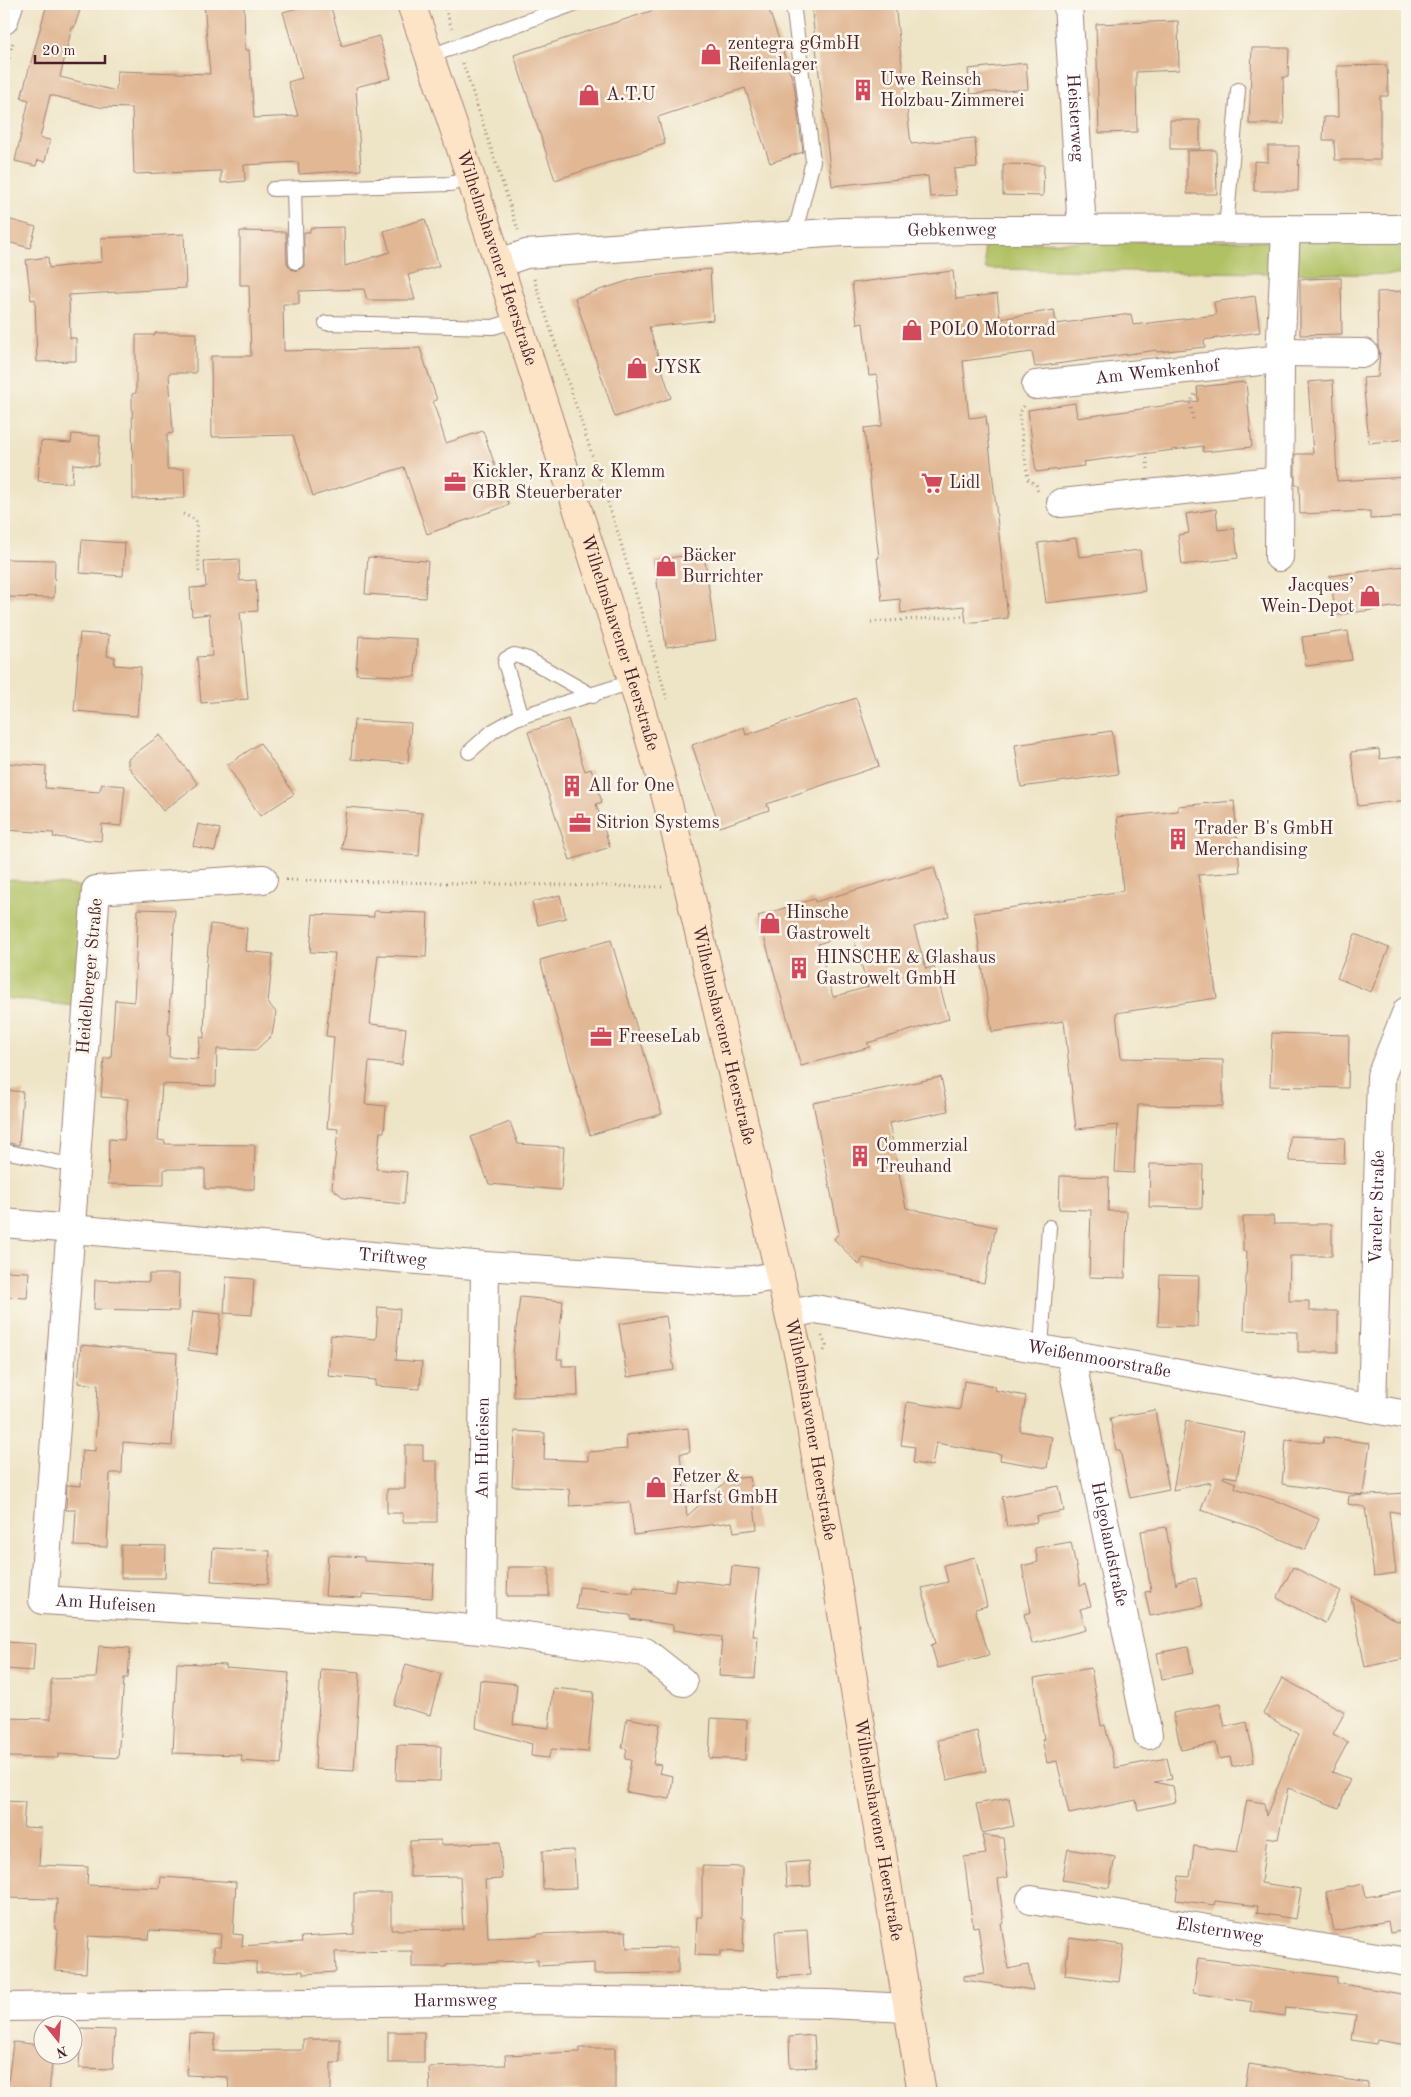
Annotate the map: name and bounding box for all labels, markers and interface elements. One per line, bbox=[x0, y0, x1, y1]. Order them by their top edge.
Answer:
scale bar bbox=[35, 32, 105, 64]
place label: zentegra gGmbH Reifenlager bbox=[728, 35, 860, 74]
shop icon: zentegra gGmbH Reifenlager bbox=[698, 41, 724, 67]
text: 20 m bbox=[42, 44, 76, 59]
place label: Uwe Reinsch Holzbau-Zimmerei bbox=[880, 71, 1024, 110]
street label: Heisterweg bbox=[1063, 73, 1087, 163]
building icon: Uwe Reinsch Holzbau-Zimmerei bbox=[850, 77, 876, 103]
shop icon: A.T.U bbox=[576, 82, 602, 108]
place label: A.T.U bbox=[606, 86, 656, 104]
street label: Wilhelmshavener Heerstraße bbox=[453, 148, 540, 368]
street label: Gebkenweg bbox=[907, 221, 997, 240]
shop icon: POLO Motorrad bbox=[899, 317, 925, 343]
place label: POLO Motorrad bbox=[929, 321, 1056, 339]
shop icon: JYSK bbox=[624, 355, 650, 381]
street label: Am Wemkenhof bbox=[1094, 356, 1222, 388]
place label: JYSK bbox=[654, 359, 702, 377]
place label: Kickler, Kranz & Klemm GBR Steuerberater bbox=[472, 463, 665, 502]
office icon: Kickler, Kranz & Klemm GBR Steuerberater bbox=[442, 469, 468, 495]
supermarket icon: Lidl bbox=[919, 470, 945, 496]
place label: Lidl bbox=[949, 474, 980, 492]
street label: Wilhelmshavener Heerstraße bbox=[577, 533, 662, 753]
place label: Bäcker Burrichter bbox=[682, 547, 764, 586]
shop icon: Bäcker Burrichter bbox=[653, 553, 679, 579]
place label: Jacques’ Wein-Depot bbox=[1260, 577, 1354, 616]
shop icon: Jacques’ Wein-Depot bbox=[1357, 583, 1383, 609]
building icon: All for One bbox=[559, 773, 585, 799]
place label: All for One bbox=[588, 777, 674, 795]
office icon: Sitrion Systems bbox=[567, 810, 593, 836]
place label: Sitrion Systems bbox=[596, 814, 720, 832]
place label: Trader B's GmbH Merchandising bbox=[1194, 820, 1333, 859]
building icon: Trader B's GmbH Merchandising bbox=[1165, 826, 1191, 852]
street label: Heidelberger Straße bbox=[74, 897, 106, 1055]
place label: Hinsche Gastrowelt bbox=[786, 904, 871, 943]
shop icon: Hinsche Gastrowelt bbox=[757, 910, 783, 936]
street label: Wilhelmshavener Heerstraße bbox=[689, 923, 758, 1147]
place label: HINSCHE & Glashaus Gastrowelt GmbH bbox=[816, 949, 996, 988]
building icon: HINSCHE & Glashaus Gastrowelt GmbH bbox=[786, 955, 812, 981]
office icon: FreeseLab bbox=[588, 1024, 614, 1050]
place label: FreeseLab bbox=[618, 1028, 700, 1046]
place label: Commerzial Treuhand bbox=[876, 1137, 968, 1176]
building icon: Commerzial Treuhand bbox=[847, 1143, 873, 1169]
street label: Vareler Straße bbox=[1367, 1150, 1388, 1264]
street label: Triftweg bbox=[358, 1246, 428, 1270]
street label: Wilhelmshavener Heerstraße bbox=[781, 1317, 839, 1542]
street label: Weißenmoorstraße bbox=[1026, 1338, 1172, 1381]
street label: Am Hufeisen bbox=[473, 1397, 493, 1499]
place label: Fetzer & Harfst GmbH bbox=[672, 1468, 778, 1507]
shop icon: Fetzer & Harfst GmbH bbox=[643, 1474, 669, 1500]
street label: Helgolandstraße bbox=[1087, 1480, 1131, 1608]
street label: Am Hufeisen bbox=[54, 1592, 157, 1616]
street label: Wilhelmshavener Heerstraße bbox=[851, 1717, 906, 1942]
street label: Elsternweg bbox=[1175, 1915, 1265, 1947]
street label: Harmsweg bbox=[413, 1991, 497, 2011]
north arrow bbox=[32, 2014, 82, 2064]
text: N bbox=[54, 2043, 69, 2060]

